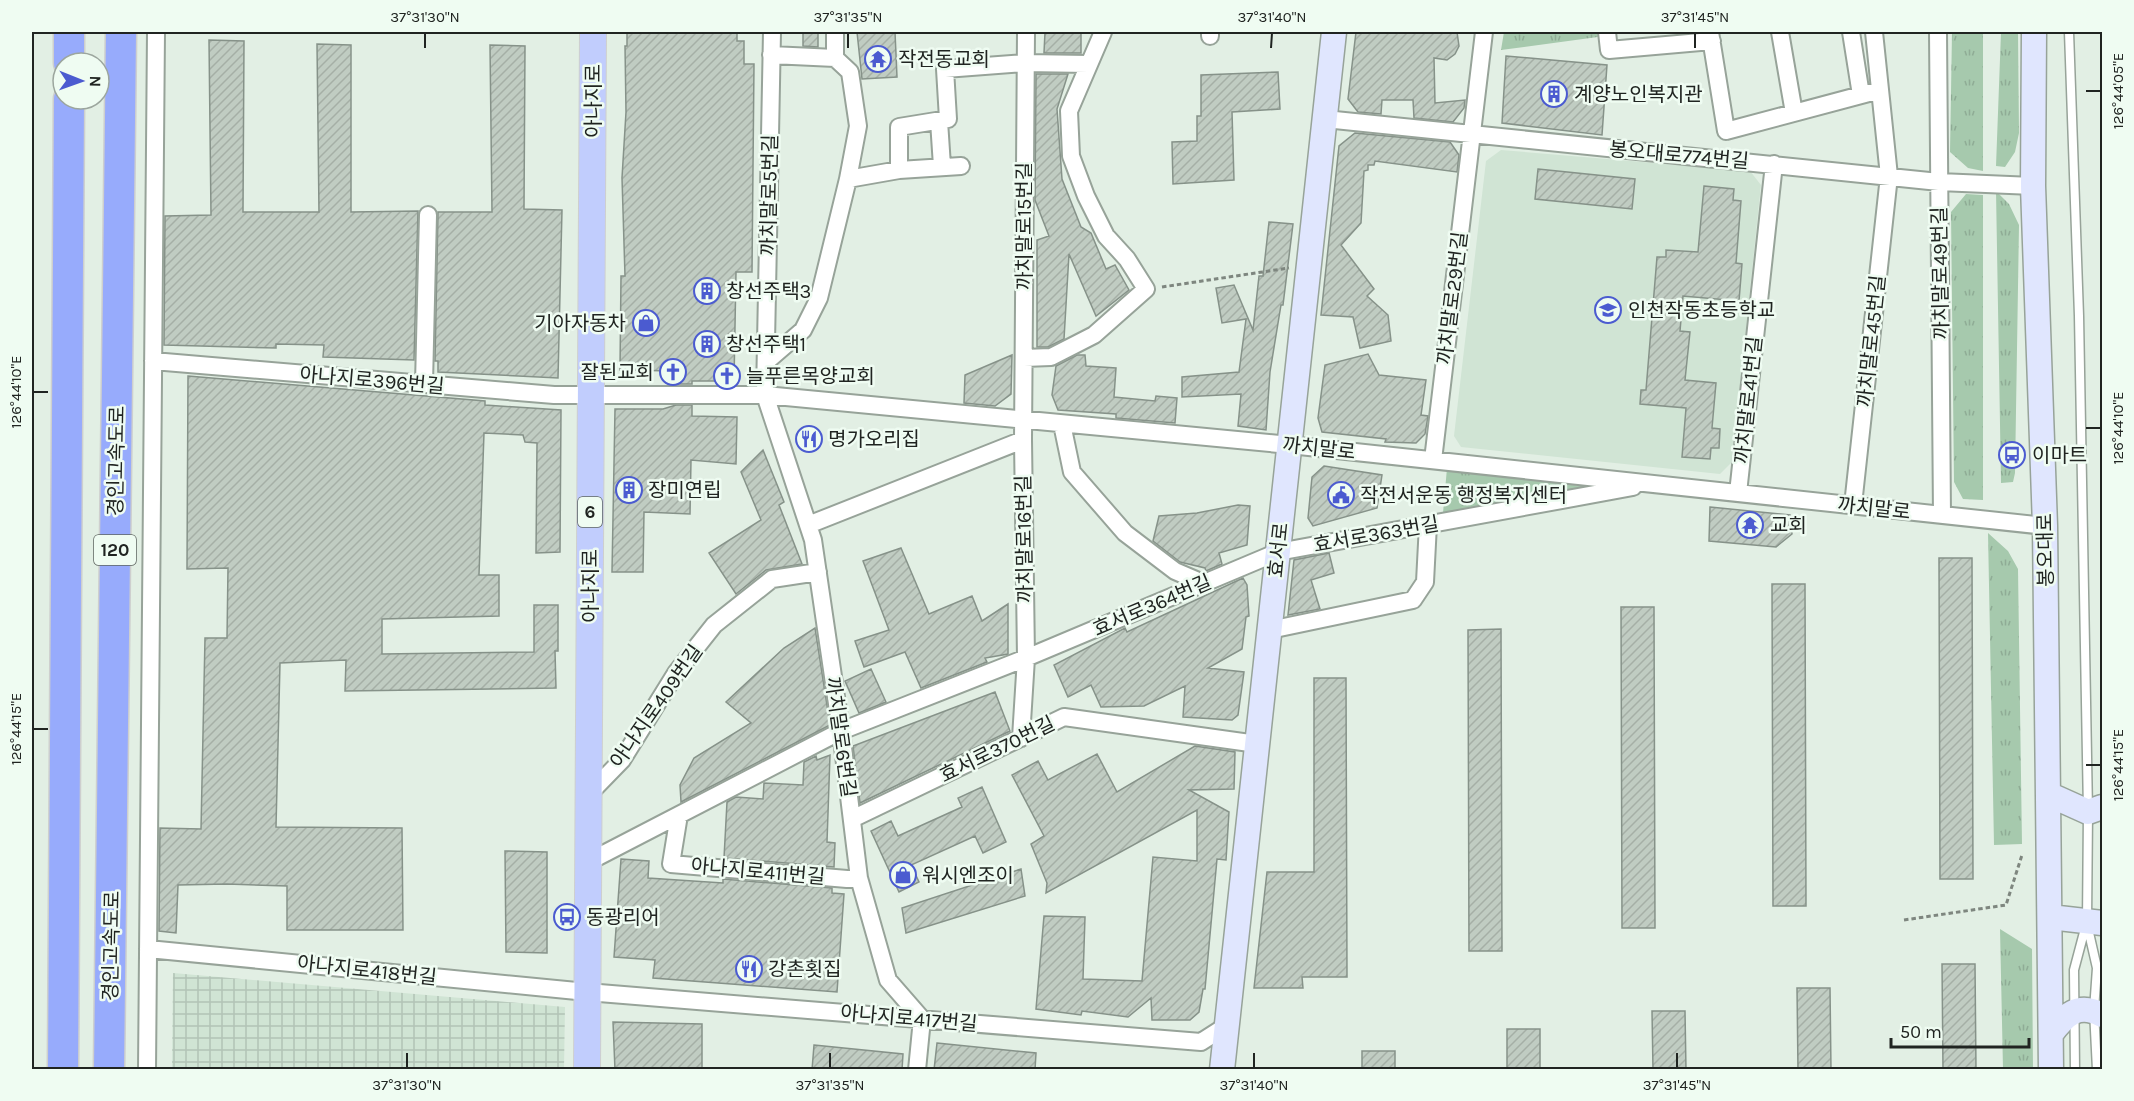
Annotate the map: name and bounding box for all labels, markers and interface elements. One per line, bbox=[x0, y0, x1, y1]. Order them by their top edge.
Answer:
text: 37°31'30"N bbox=[390, 8, 460, 26]
text: 37°31'35"N bbox=[813, 8, 883, 26]
text: 37°31'40"N bbox=[1238, 8, 1306, 26]
text: 37°31'45"N bbox=[1661, 8, 1729, 26]
temple icon: 작전동교회 bbox=[863, 44, 893, 74]
place label: 작전동교회 bbox=[898, 48, 990, 71]
north arrow bbox=[51, 51, 111, 111]
text: 126°44'05"E bbox=[2109, 53, 2127, 129]
street label: 아나지로 bbox=[582, 64, 605, 138]
text: N bbox=[86, 75, 105, 87]
building icon: 계양노인복지관 bbox=[1539, 79, 1569, 109]
place label: 계양노인복지관 bbox=[1574, 83, 1703, 106]
street label: 까치말로5번길 bbox=[757, 134, 782, 256]
street label: 봉오대로774번길 bbox=[1608, 138, 1750, 173]
street label: 까치말로15번길 bbox=[1013, 162, 1036, 290]
street label: 까치말로49번길 bbox=[1928, 206, 1953, 340]
street label: 까치말로29번길 bbox=[1433, 230, 1472, 366]
street label: 까치말로45번길 bbox=[1853, 274, 1890, 408]
building icon: 창선주택3 bbox=[692, 276, 722, 306]
place label: 창선주택3 bbox=[726, 280, 811, 303]
school or university icon: 인천작동초등학교 bbox=[1593, 295, 1623, 325]
place label: 인천작동초등학교 bbox=[1628, 299, 1775, 322]
shop icon: 기아자동차 bbox=[631, 308, 661, 338]
place label: 기아자동차 bbox=[534, 312, 626, 335]
building icon: 창선주택1 bbox=[692, 329, 722, 359]
place label: 창선주택1 bbox=[726, 333, 806, 356]
street label: 까치말로41번길 bbox=[1730, 335, 1767, 465]
text: 126°44'10"E bbox=[7, 356, 25, 429]
church icon: 잘된교회 bbox=[658, 357, 688, 387]
place label: 잘된교회 bbox=[580, 361, 654, 384]
church icon: 늘푸른목양교회 bbox=[712, 361, 742, 391]
street label: 아나지로396번길 bbox=[299, 363, 445, 398]
place label: 늘푸른목양교회 bbox=[746, 365, 875, 388]
text: 126°44'10"E bbox=[2109, 392, 2127, 465]
street label: 경인고속도로 bbox=[104, 406, 129, 516]
restaurant icon: 명가오리집 bbox=[794, 424, 824, 454]
place label: 명가오리집 bbox=[828, 428, 920, 451]
street label: 까치말로 bbox=[1281, 433, 1357, 464]
bus stop icon: 이마트 bbox=[1997, 440, 2027, 470]
place label: 이마트 bbox=[2032, 444, 2087, 467]
building icon: 장미연립 bbox=[614, 475, 644, 505]
street label: 까치말로16번길 bbox=[1012, 475, 1037, 603]
place label: 장미연립 bbox=[648, 479, 722, 502]
public building icon: 작전서운동 행정복지센터 bbox=[1326, 480, 1356, 510]
place label: 작전서운동 행정복지센터 bbox=[1360, 484, 1567, 507]
street label: 까치말로 bbox=[1836, 493, 1912, 524]
road number: 6 bbox=[578, 497, 602, 527]
temple icon: 교회 bbox=[1735, 510, 1765, 540]
street label: 효서로363번길 bbox=[1312, 512, 1441, 557]
street label: 봉오대로 bbox=[2033, 513, 2058, 587]
place label: 교회 bbox=[1770, 514, 1807, 537]
street label: 효서로 bbox=[1264, 521, 1293, 579]
road number: 120 bbox=[94, 535, 136, 565]
street label: 아나지로 bbox=[579, 549, 602, 623]
street label: 효서로364번길 bbox=[1090, 570, 1215, 641]
street label: 아나지로409번길 bbox=[605, 640, 707, 772]
street label: 까치말로6번길 bbox=[821, 675, 860, 799]
text: 126°44'15"E bbox=[7, 693, 25, 765]
street label: 효서로370번길 bbox=[936, 712, 1058, 787]
text: 126°44'15"E bbox=[2109, 729, 2127, 801]
street label: 아나지로411번길 bbox=[690, 854, 826, 889]
shop icon: 워시엔조이 bbox=[888, 860, 918, 890]
place label: 워시엔조이 bbox=[922, 864, 1014, 887]
street label: 경인고속도로 bbox=[99, 891, 124, 1001]
bus stop icon: 동광리어 bbox=[552, 902, 582, 932]
place label: 동광리어 bbox=[586, 906, 660, 929]
street label: 아나지로418번길 bbox=[296, 952, 438, 989]
restaurant icon: 강촌횟집 bbox=[734, 954, 764, 984]
place label: 강촌횟집 bbox=[768, 958, 842, 981]
street label: 아나지로417번길 bbox=[839, 1001, 978, 1036]
scale bar bbox=[1891, 1011, 2029, 1049]
text: 50 m bbox=[1900, 1021, 1942, 1043]
text: 37°31'30"N bbox=[372, 1076, 442, 1094]
text: 37°31'35"N bbox=[795, 1076, 865, 1094]
text: 37°31'40"N bbox=[1220, 1076, 1288, 1094]
text: 37°31'45"N bbox=[1643, 1076, 1711, 1094]

